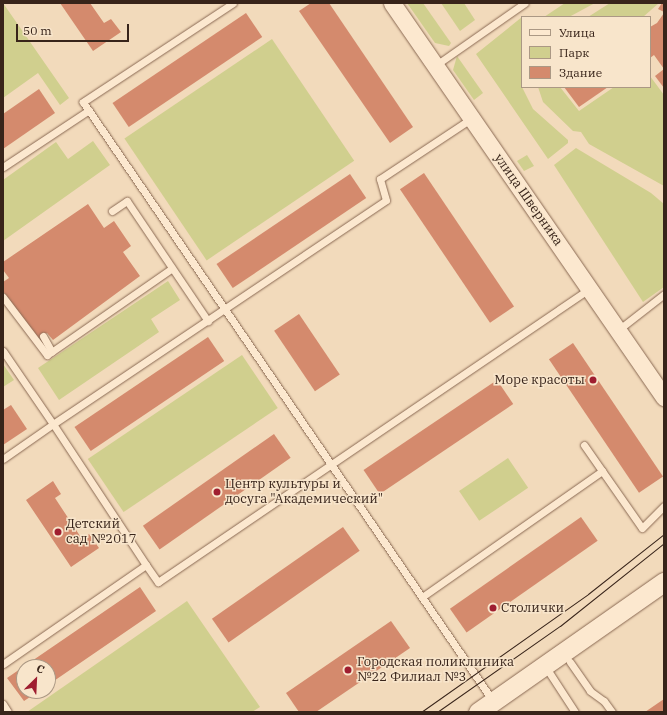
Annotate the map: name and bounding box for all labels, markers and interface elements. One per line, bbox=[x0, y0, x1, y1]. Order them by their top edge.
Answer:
scale bar bbox=[18, 16, 131, 42]
legend bbox=[521, 16, 651, 88]
text: 50 m bbox=[23, 23, 52, 38]
text: Улица bbox=[559, 25, 595, 40]
text: Парк bbox=[559, 45, 589, 60]
text: Здание bbox=[559, 65, 602, 80]
street label: улица Шверника bbox=[490, 151, 566, 249]
place label: Море красоты bbox=[494, 372, 585, 388]
marker: Море красоты bbox=[588, 375, 598, 385]
place label: Центр культуры и досуга "Академический" bbox=[225, 477, 383, 508]
marker: Центр культуры и досуга "Академический" bbox=[212, 487, 222, 497]
place label: Детский сад №2017 bbox=[66, 517, 137, 548]
marker: Детский сад №2017 bbox=[53, 527, 63, 537]
place label: Столички bbox=[501, 600, 564, 616]
marker: Столички bbox=[488, 603, 498, 613]
place label: Городская поликлиника №22 Филиал №3 bbox=[357, 655, 514, 686]
north arrow bbox=[16, 659, 56, 699]
text: С bbox=[34, 661, 47, 677]
marker: Городская поликлиника №22 Филиал №3 bbox=[342, 664, 354, 676]

